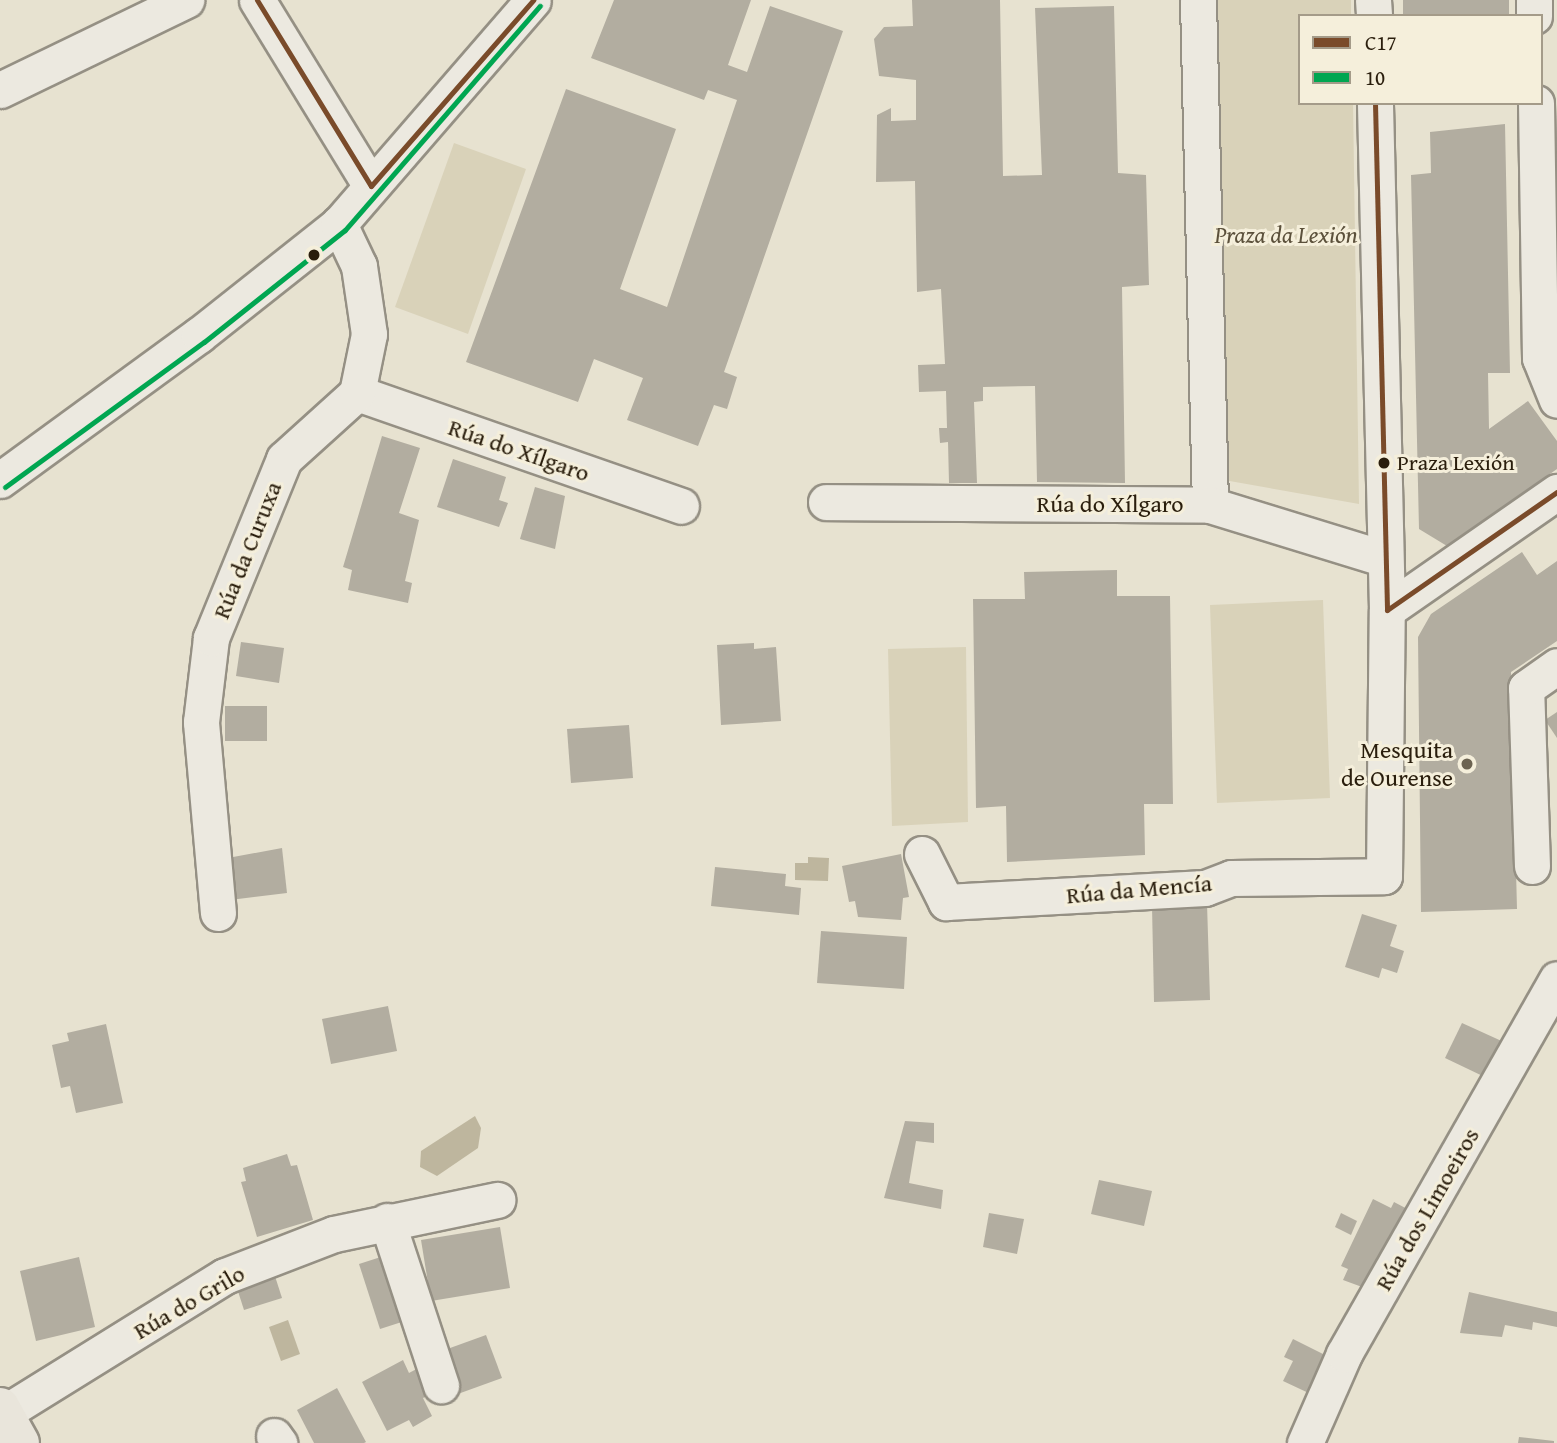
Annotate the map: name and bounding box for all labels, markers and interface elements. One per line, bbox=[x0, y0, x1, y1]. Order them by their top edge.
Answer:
legend bbox=[1298, 14, 1543, 105]
text: C17 bbox=[1365, 27, 1397, 58]
text: 10 bbox=[1365, 62, 1385, 93]
park label: Praza da Lexión bbox=[1214, 221, 1358, 249]
unlabelled marker bbox=[307, 248, 321, 262]
street label: Rúa do Xílgaro bbox=[445, 412, 593, 488]
place label: Praza Lexión bbox=[1397, 450, 1515, 476]
marker: Praza Lexión bbox=[1377, 456, 1391, 470]
street label: Rúa da Curuxa bbox=[206, 477, 288, 623]
street label: Rúa do Xílgaro bbox=[1036, 490, 1184, 518]
place label: Mesquita de Ourense bbox=[1341, 736, 1453, 792]
marker: Mesquita de Ourense bbox=[1459, 756, 1475, 772]
street label: Rúa da Mencía bbox=[1065, 868, 1213, 910]
street label: Rúa dos Limoeiros bbox=[1369, 1123, 1485, 1295]
street label: Rúa do Grilo bbox=[128, 1259, 250, 1345]

